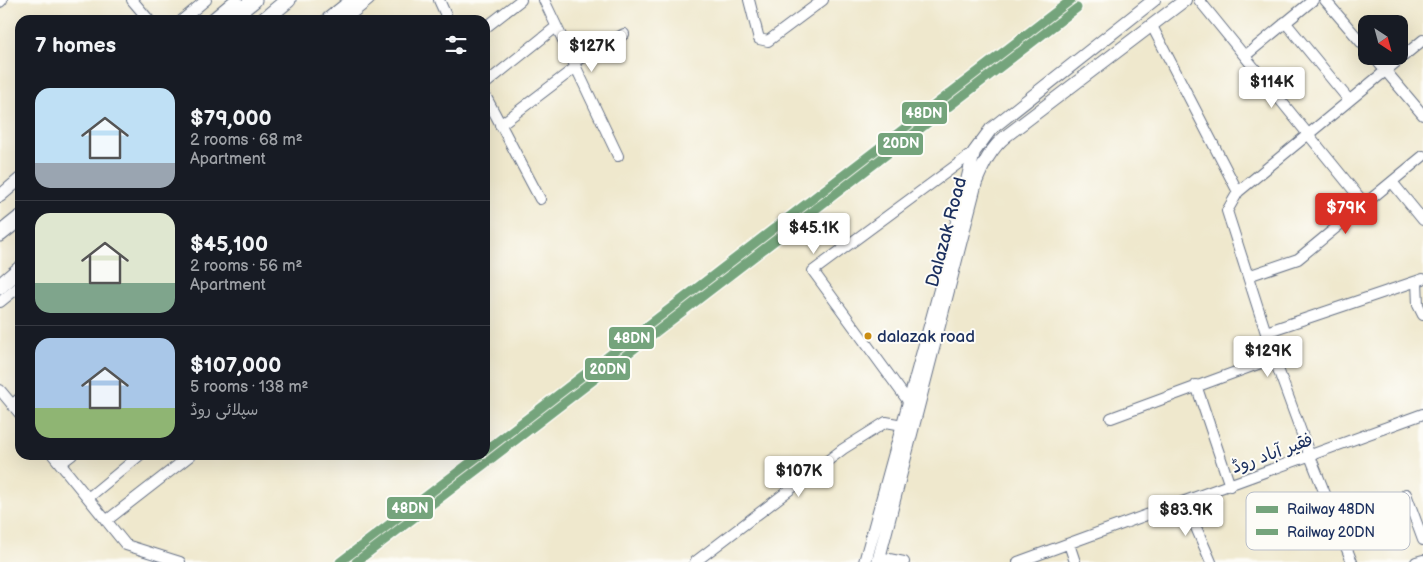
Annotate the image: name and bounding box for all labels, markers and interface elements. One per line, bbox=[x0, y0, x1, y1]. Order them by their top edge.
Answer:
north arrow bbox=[1358, 15, 1408, 65]
map controls bbox=[1358, 15, 1408, 65]
pin: $127K bbox=[557, 30, 627, 73]
icon: filters bbox=[442, 31, 470, 59]
text: 7 homes bbox=[35, 33, 116, 58]
text: $127K bbox=[569, 37, 615, 56]
pin: $114K bbox=[1237, 66, 1307, 109]
text: $114K bbox=[1250, 73, 1294, 92]
line badge: 48DN bbox=[901, 101, 948, 125]
text: 48DN bbox=[906, 105, 942, 122]
text: $79,000 bbox=[190, 106, 272, 131]
icon: home bbox=[75, 108, 135, 168]
text: 2 rooms · 68 m² bbox=[190, 131, 303, 150]
line badge: 20DN bbox=[877, 132, 924, 156]
text: 20DN bbox=[882, 135, 920, 152]
text: Apartment bbox=[190, 150, 266, 169]
street label: Dalazak Road bbox=[922, 175, 971, 289]
pin: $79K bbox=[1316, 192, 1376, 235]
text: $79K bbox=[1326, 199, 1366, 218]
pin: $45.1K bbox=[773, 212, 855, 255]
text: $45.1K bbox=[789, 219, 839, 238]
text: $45,100 bbox=[190, 232, 268, 257]
icon: home bbox=[75, 233, 135, 293]
text: 2 rooms · 56 m² bbox=[190, 257, 302, 276]
text: Apartment bbox=[190, 276, 266, 295]
line badge: 48DN bbox=[608, 326, 655, 350]
place label: dalazak road bbox=[877, 327, 975, 347]
text: 48DN bbox=[614, 330, 650, 347]
marker: dalazak road bbox=[863, 331, 873, 341]
pin: $129K bbox=[1233, 336, 1303, 378]
text: $129K bbox=[1244, 342, 1292, 361]
text: $107,000 bbox=[190, 353, 281, 378]
line badge: 20DN bbox=[584, 357, 631, 381]
icon: home bbox=[75, 358, 135, 418]
text: 20DN bbox=[589, 361, 627, 378]
text: 5 rooms · 138 m² bbox=[190, 378, 309, 397]
text: سپلائی روڈ bbox=[190, 401, 258, 420]
street label: فقیر آباد روڈ bbox=[1229, 429, 1316, 478]
pin: $107K bbox=[764, 456, 834, 498]
text: $107K bbox=[776, 462, 822, 481]
legend bbox=[1246, 492, 1410, 550]
pin: $83.9K bbox=[1145, 494, 1227, 537]
line badge: 48DN bbox=[386, 496, 434, 520]
text: 48DN bbox=[392, 500, 428, 517]
text: $83.9K bbox=[1159, 501, 1213, 520]
text: Railway 48DN bbox=[1287, 501, 1375, 518]
text: Railway 20DN bbox=[1287, 524, 1375, 541]

